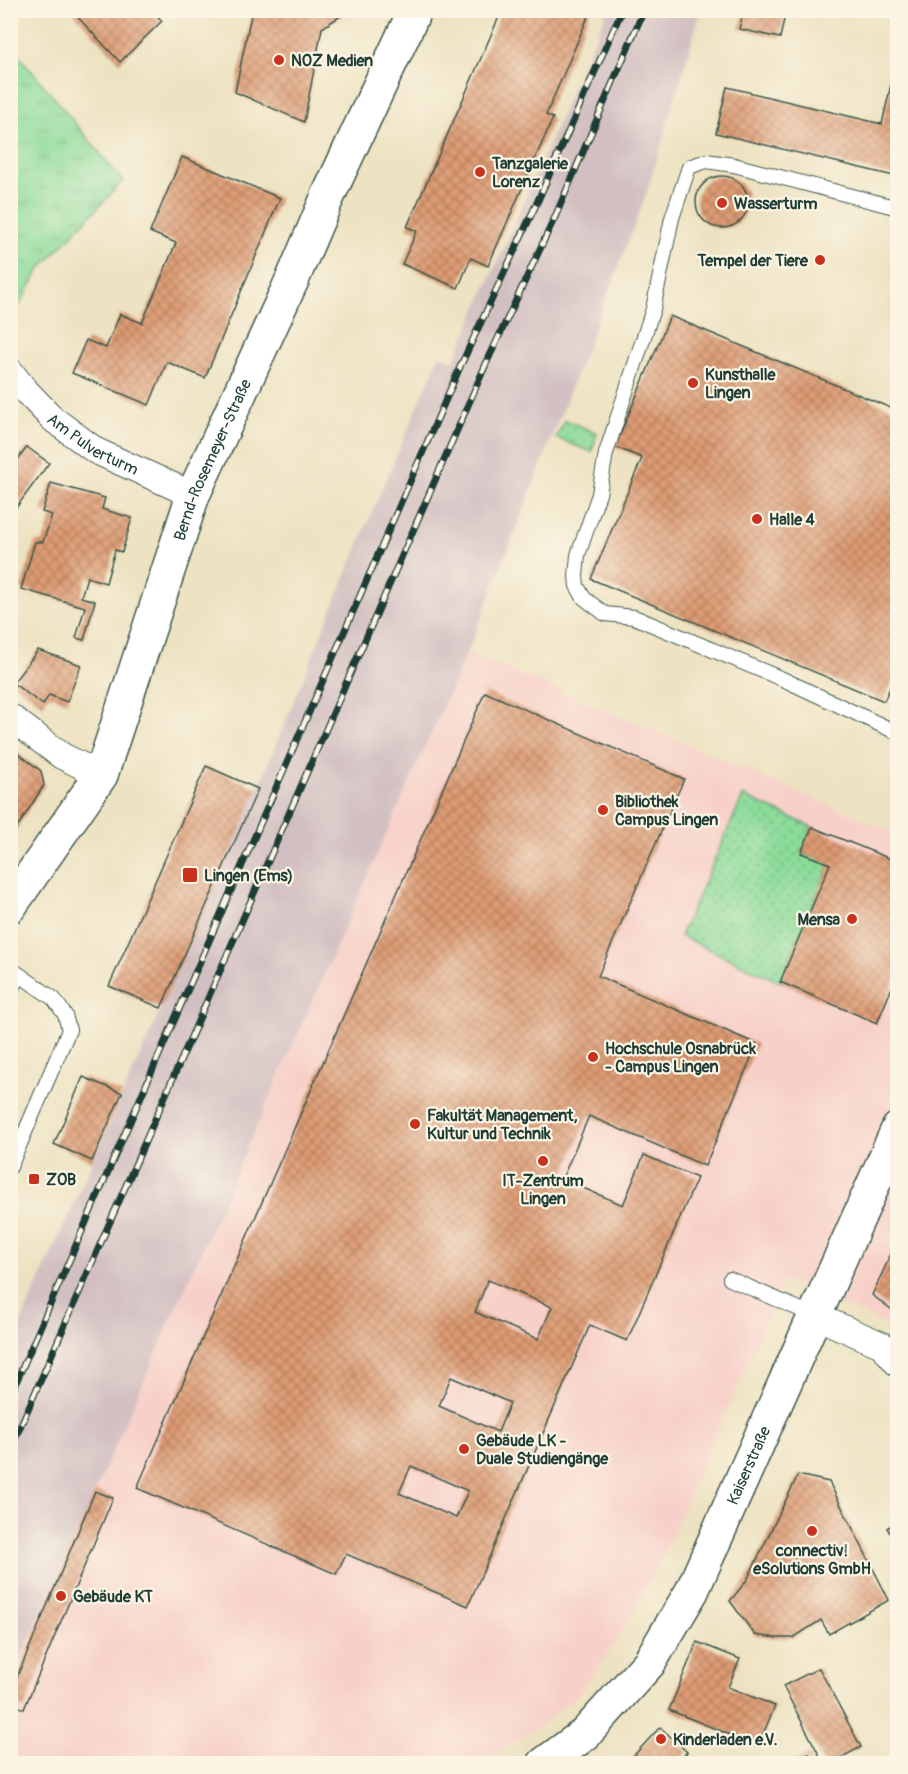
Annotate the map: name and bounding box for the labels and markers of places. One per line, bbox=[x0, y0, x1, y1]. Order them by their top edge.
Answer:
place label: NOZ Medien bbox=[291, 51, 373, 71]
marker: NOZ Medien bbox=[272, 53, 286, 67]
place label: Tanzgalerie Lorenz bbox=[491, 154, 569, 192]
marker: Tanzgalerie Lorenz bbox=[473, 165, 487, 179]
place label: Wasserturm bbox=[734, 194, 817, 214]
marker: Wasserturm bbox=[715, 196, 729, 210]
place label: Tempel der Tiere bbox=[696, 251, 809, 271]
marker: Tempel der Tiere bbox=[813, 253, 827, 267]
place label: Kunsthalle Lingen bbox=[705, 365, 777, 403]
marker: Kunsthalle Lingen bbox=[686, 376, 700, 390]
place label: Halle 4 bbox=[769, 510, 816, 530]
marker: Halle 4 bbox=[750, 512, 764, 526]
place label: Bibliothek Campus Lingen bbox=[615, 792, 718, 830]
marker: Bibliothek Campus Lingen bbox=[596, 803, 610, 817]
marker: Lingen (Ems) bbox=[181, 866, 199, 884]
place label: Lingen (Ems) bbox=[204, 866, 293, 886]
place label: Mensa bbox=[798, 910, 841, 930]
marker: Mensa bbox=[845, 912, 859, 926]
place label: Hochschule Osnabrück - Campus Lingen bbox=[605, 1039, 756, 1077]
marker: Hochschule Osnabrück - Campus Lingen bbox=[586, 1050, 600, 1064]
place label: Fakultät Management, Kultur und Technik bbox=[427, 1106, 578, 1144]
marker: Fakultät Management, Kultur und Technik bbox=[408, 1117, 422, 1131]
marker: IT-Zentrum Lingen bbox=[536, 1154, 550, 1168]
place label: ZOB bbox=[46, 1170, 76, 1190]
place label: IT-Zentrum Lingen bbox=[502, 1171, 584, 1209]
marker: ZOB bbox=[27, 1172, 41, 1186]
place label: Gebäude LK - Duale Studiengänge bbox=[476, 1431, 609, 1469]
marker: Gebäude LK - Duale Studiengänge bbox=[457, 1442, 471, 1456]
marker: connectiv! eSolutions GmbH bbox=[805, 1524, 819, 1538]
place label: connectiv! eSolutions GmbH bbox=[752, 1541, 871, 1579]
place label: Gebäude KT bbox=[73, 1587, 153, 1607]
marker: Gebäude KT bbox=[54, 1589, 68, 1603]
place label: Kinderladen e.V. bbox=[673, 1730, 778, 1750]
marker: Kinderladen e.V. bbox=[654, 1732, 668, 1746]

